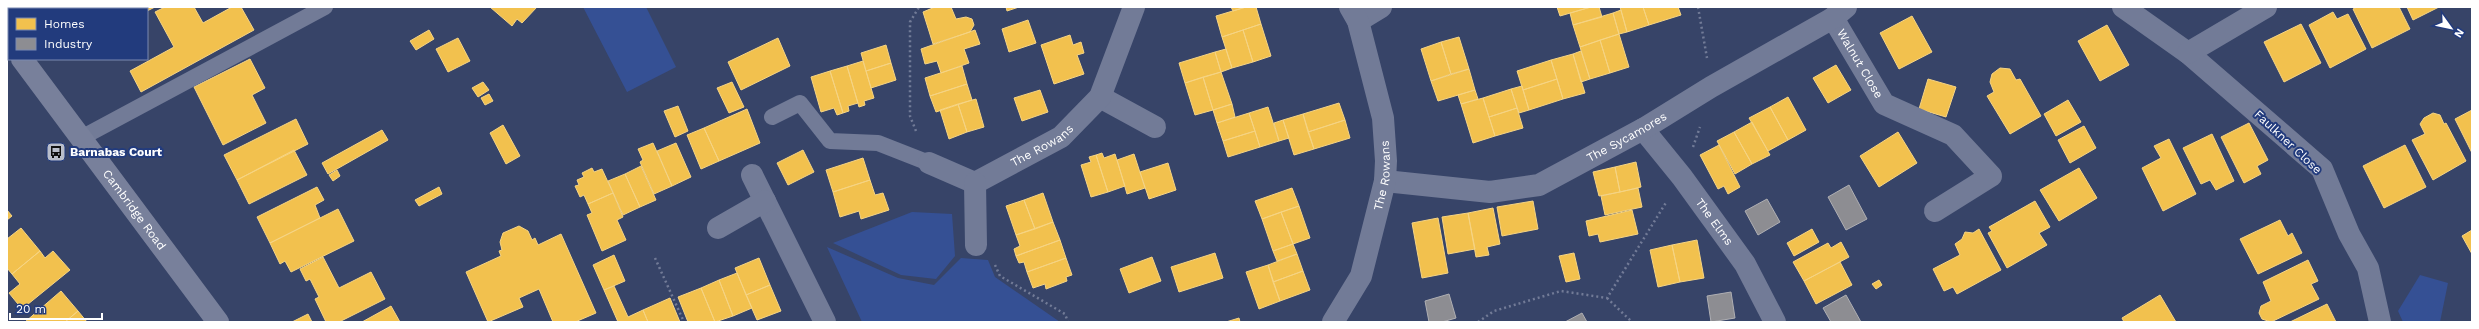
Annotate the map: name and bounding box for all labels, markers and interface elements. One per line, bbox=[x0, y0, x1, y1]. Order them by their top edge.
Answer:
legend bbox=[8, 8, 148, 60]
north arrow bbox=[2431, 8, 2471, 48]
text: Homes bbox=[44, 17, 85, 31]
text: N bbox=[2451, 26, 2467, 40]
street label: Walnut Close bbox=[1834, 27, 1886, 101]
text: Industry bbox=[44, 37, 93, 51]
street label: Faulkner Close bbox=[2251, 107, 2325, 177]
street label: The Sycamores bbox=[1584, 109, 1669, 165]
street label: The Rowans bbox=[1008, 122, 1076, 170]
street label: The Rowans bbox=[1371, 140, 1393, 212]
bus stop icon: Barnabas Court bbox=[45, 141, 67, 163]
place label: Barnabas Court bbox=[70, 145, 163, 159]
street label: Cambridge Road bbox=[100, 167, 169, 253]
street label: The Elms bbox=[1693, 195, 1736, 248]
scale bar bbox=[10, 295, 102, 321]
text: 20 m bbox=[16, 302, 46, 316]

